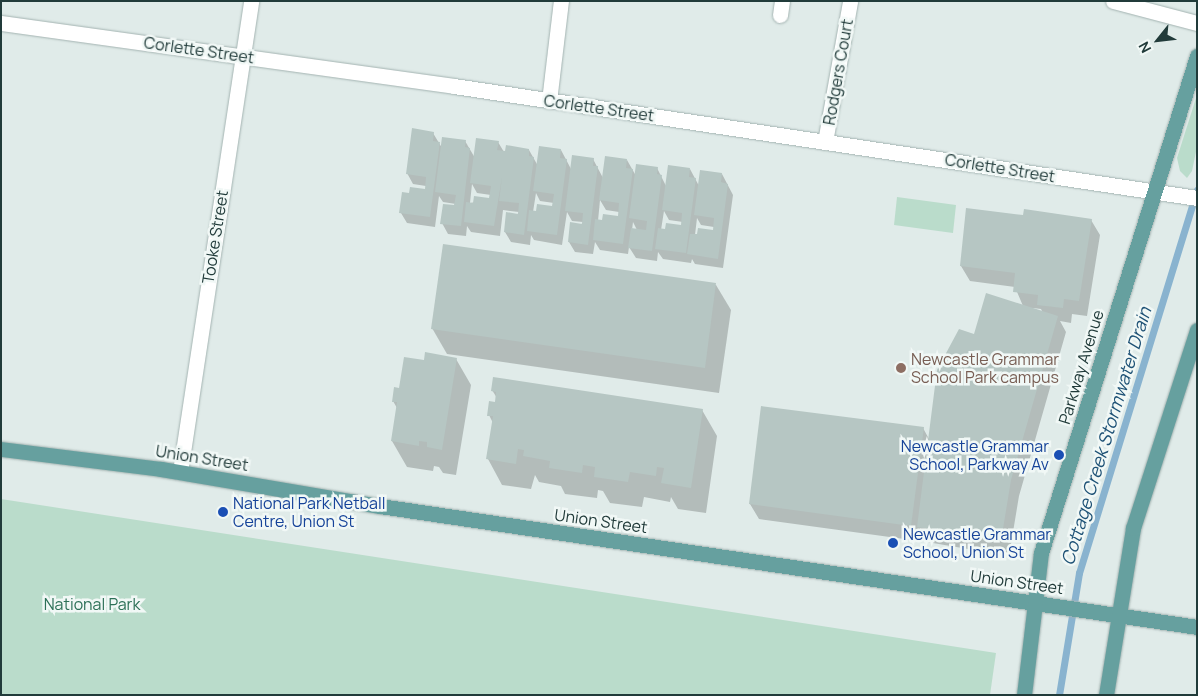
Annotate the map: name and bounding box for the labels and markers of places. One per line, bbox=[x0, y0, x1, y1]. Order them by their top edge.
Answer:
place label: Newcastle Grammar School Park campus bbox=[911, 349, 1059, 387]
marker: Newcastle Grammar School Park campus bbox=[895, 362, 907, 374]
place label: Newcastle Grammar School, Parkway Av bbox=[901, 436, 1049, 474]
marker: Newcastle Grammar School, Parkway Av bbox=[1053, 449, 1065, 461]
place label: National Park Netball Centre, Union St bbox=[233, 493, 385, 531]
marker: National Park Netball Centre, Union St bbox=[217, 506, 229, 518]
place label: Newcastle Grammar School, Union St bbox=[903, 524, 1051, 562]
marker: Newcastle Grammar School, Union St bbox=[887, 537, 899, 549]

